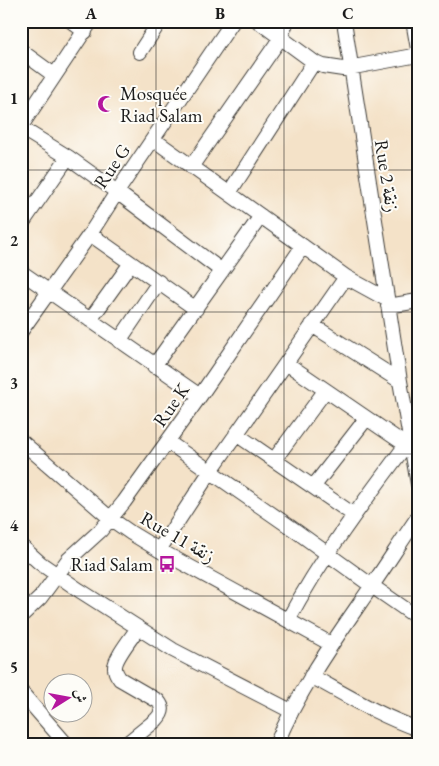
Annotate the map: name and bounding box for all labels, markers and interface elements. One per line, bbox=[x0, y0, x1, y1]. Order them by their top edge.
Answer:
text: A bbox=[84, 3, 97, 24]
text: B bbox=[215, 3, 225, 24]
text: C bbox=[342, 3, 354, 24]
place label: Mosquée Riad Salam bbox=[120, 81, 203, 128]
text: 1 bbox=[10, 88, 18, 109]
mosque icon: Mosquée Riad Salam bbox=[96, 94, 116, 114]
street label: Rue 2 زنقة bbox=[369, 138, 405, 214]
street label: Rue G bbox=[88, 139, 136, 193]
text: 2 bbox=[10, 230, 19, 251]
text: 3 bbox=[10, 373, 18, 394]
street label: Rue K bbox=[147, 377, 196, 432]
street label: Rue 11 زنقة bbox=[136, 506, 220, 568]
text: 4 bbox=[10, 515, 19, 536]
place label: Riad Salam bbox=[70, 552, 153, 577]
bus stop icon: Riad Salam bbox=[157, 554, 177, 574]
text: 5 bbox=[10, 657, 18, 678]
north arrow bbox=[42, 674, 92, 724]
text: ش bbox=[71, 687, 91, 704]

